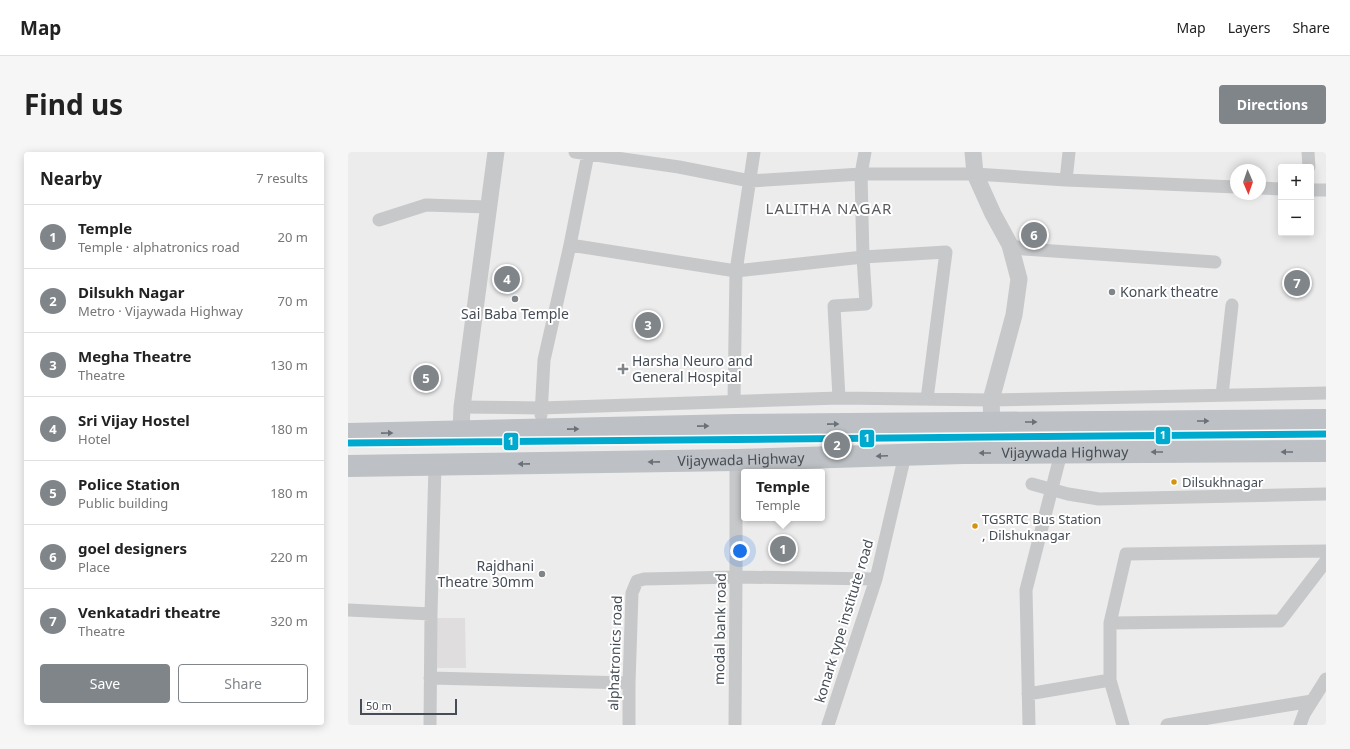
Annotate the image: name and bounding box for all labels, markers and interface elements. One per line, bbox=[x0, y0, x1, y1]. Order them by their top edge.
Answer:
text: Map bbox=[20, 15, 61, 41]
text: Map bbox=[1177, 18, 1206, 37]
text: Layers bbox=[1228, 18, 1270, 37]
text: Share bbox=[1292, 18, 1330, 37]
text: Find us bbox=[24, 85, 123, 123]
button: Directions bbox=[1219, 85, 1326, 124]
north arrow bbox=[1230, 164, 1266, 200]
map controls bbox=[1278, 164, 1314, 236]
button: + bbox=[1278, 164, 1314, 200]
text: Nearby bbox=[40, 167, 102, 190]
text: 7 results bbox=[256, 169, 308, 187]
district label: LALITHA NAGAR bbox=[766, 198, 892, 218]
button: − bbox=[1278, 200, 1314, 236]
text: Temple bbox=[78, 218, 132, 238]
pin: 6 bbox=[1021, 220, 1047, 250]
text: 1 bbox=[49, 228, 57, 246]
text: 20 m bbox=[278, 228, 308, 246]
text: Temple · alphatronics road bbox=[78, 238, 240, 256]
pin: 4 bbox=[494, 264, 520, 294]
pin: 7 bbox=[1284, 268, 1310, 298]
text: Dilsukh Nagar bbox=[78, 282, 185, 302]
place label: Konark theatre bbox=[1120, 282, 1219, 301]
marker: Konark theatre bbox=[1107, 287, 1117, 297]
text: 2 bbox=[49, 292, 57, 310]
text: 70 m bbox=[278, 292, 308, 310]
marker: Sai Baba Temple bbox=[510, 294, 520, 304]
text: Metro · Vijaywada Highway bbox=[78, 302, 243, 320]
place label: Sai Baba Temple bbox=[461, 304, 569, 323]
pin: 3 bbox=[635, 310, 661, 340]
text: Megha Theatre bbox=[78, 346, 191, 366]
place label: Harsha Neuro and General Hospital bbox=[632, 351, 753, 386]
text: 3 bbox=[49, 356, 57, 374]
text: 130 m bbox=[270, 356, 308, 374]
pin: 5 bbox=[413, 363, 439, 393]
marker: Harsha Neuro and General Hospital bbox=[617, 363, 629, 375]
text: Theatre bbox=[78, 366, 125, 384]
text: Sri Vijay Hostel bbox=[78, 410, 190, 430]
one-way arrow bbox=[1197, 418, 1210, 424]
one-way arrow bbox=[1025, 419, 1038, 425]
text: 4 bbox=[49, 420, 57, 438]
text: 180 m bbox=[270, 420, 308, 438]
one-way arrow bbox=[827, 421, 840, 427]
one-way arrow bbox=[697, 423, 710, 429]
one-way arrow bbox=[567, 426, 580, 432]
line badge: 1 bbox=[1155, 426, 1171, 445]
text: 1 bbox=[1160, 427, 1166, 442]
line badge: 1 bbox=[859, 429, 875, 448]
text: Hotel bbox=[78, 430, 111, 448]
one-way arrow bbox=[381, 430, 394, 436]
pin: 2 bbox=[824, 430, 850, 460]
text: 1 bbox=[864, 430, 870, 445]
line badge: 1 bbox=[503, 432, 519, 451]
text: 1 bbox=[508, 433, 514, 448]
street label: Vijaywada Highway bbox=[1001, 442, 1129, 462]
street label: Vijaywada Highway bbox=[677, 448, 806, 470]
one-way arrow bbox=[1281, 448, 1293, 455]
one-way arrow bbox=[1150, 449, 1163, 455]
one-way arrow bbox=[978, 450, 991, 456]
one-way arrow bbox=[876, 452, 888, 459]
one-way arrow bbox=[647, 459, 660, 465]
one-way arrow bbox=[517, 461, 530, 467]
popup bbox=[741, 469, 825, 521]
place label: Dilsukhnagar bbox=[1182, 473, 1264, 491]
text: Police Station bbox=[78, 474, 180, 494]
text: Temple bbox=[756, 476, 810, 496]
marker: Dilsukhnagar bbox=[1169, 477, 1179, 487]
text: 5 bbox=[49, 484, 57, 502]
text: 180 m bbox=[270, 484, 308, 502]
text: Public building bbox=[78, 494, 168, 512]
text: Temple bbox=[756, 496, 800, 514]
place label: TGSRTC Bus Station , Dilshuknagar bbox=[982, 510, 1101, 544]
marker: TGSRTC Bus Station , Dilshuknagar bbox=[970, 521, 980, 531]
pin: 1 bbox=[770, 534, 796, 564]
street label: konark type institute road bbox=[810, 537, 877, 705]
text: goel designers bbox=[78, 538, 187, 558]
your location bbox=[730, 541, 750, 561]
text: 6 bbox=[49, 548, 57, 566]
text: 220 m bbox=[270, 548, 308, 566]
place label: Rajdhani Theatre 30mm bbox=[438, 556, 534, 591]
text: Place bbox=[78, 558, 110, 576]
marker: Rajdhani Theatre 30mm bbox=[537, 569, 547, 579]
street label: modal bank road bbox=[709, 573, 730, 685]
street label: alphatronics road bbox=[603, 595, 626, 711]
text: Venkatadri theatre bbox=[78, 602, 221, 622]
text: 7 bbox=[49, 612, 57, 630]
text: 320 m bbox=[270, 612, 308, 630]
text: Theatre bbox=[78, 622, 125, 640]
button: Save bbox=[40, 664, 170, 703]
button: Share bbox=[178, 664, 308, 703]
scale bar bbox=[360, 697, 457, 716]
text: 50 m bbox=[366, 698, 392, 713]

